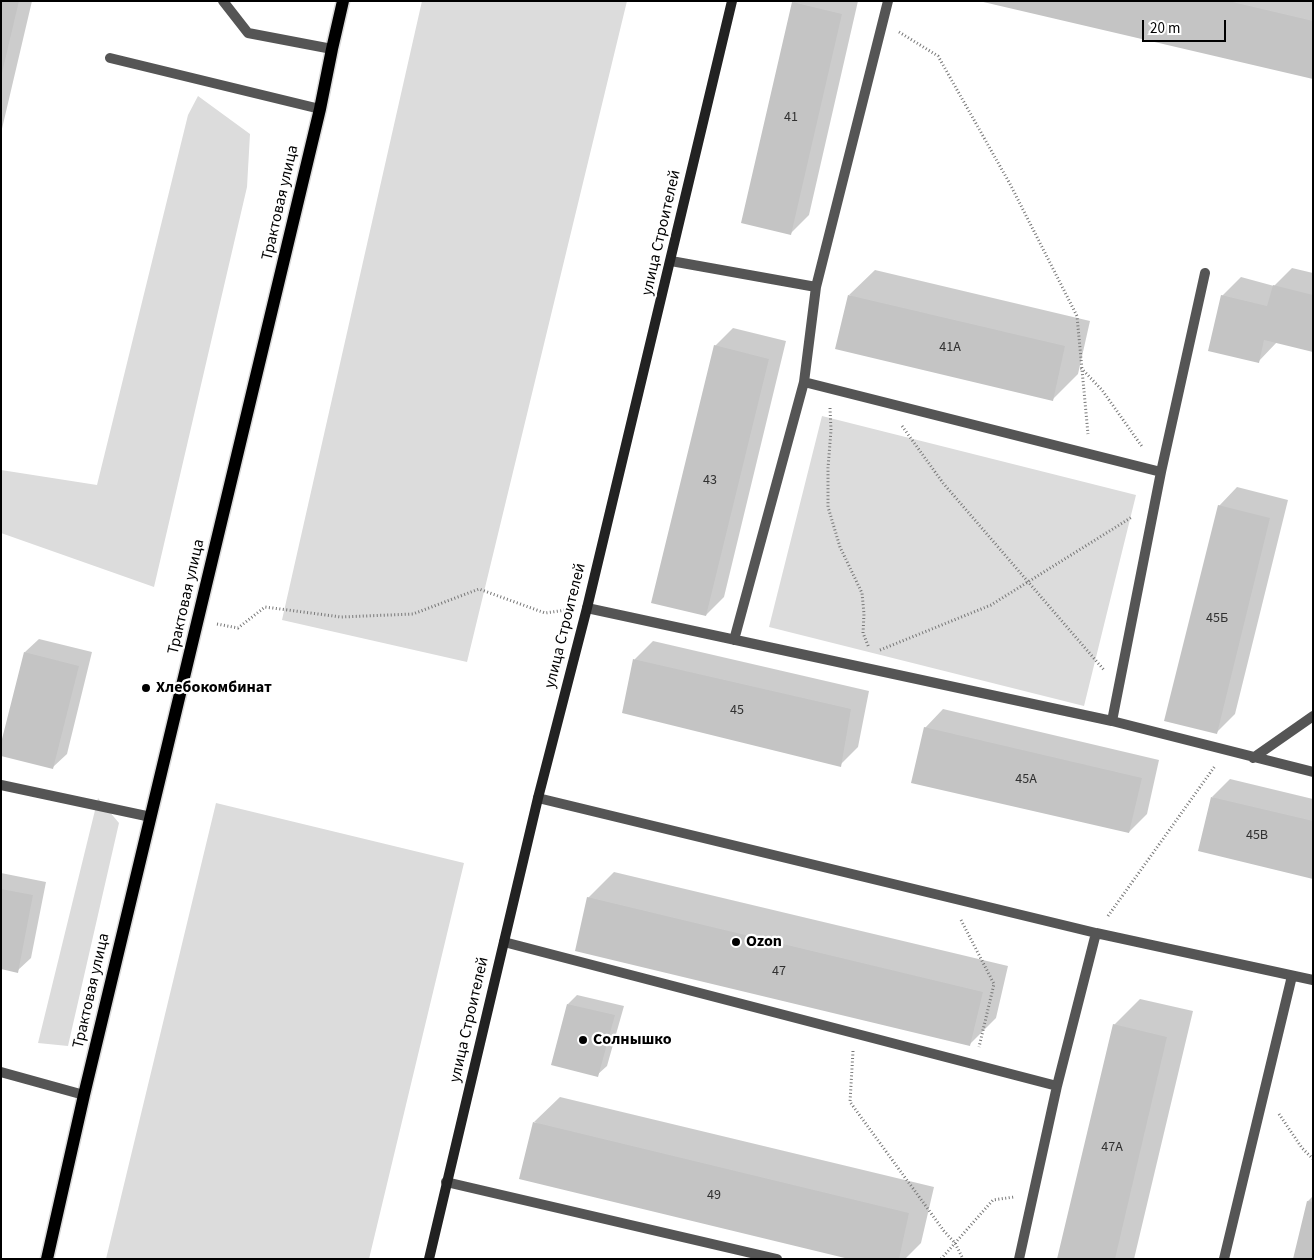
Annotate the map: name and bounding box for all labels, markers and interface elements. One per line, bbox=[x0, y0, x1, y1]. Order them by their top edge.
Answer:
scale bar bbox=[1144, 10, 1228, 42]
text: 20 m bbox=[1150, 18, 1180, 39]
house number: 41 bbox=[784, 110, 798, 126]
street label: Трактовая улица bbox=[258, 144, 304, 262]
street label: улица Строителей bbox=[638, 168, 686, 298]
house number: 41А bbox=[939, 340, 961, 356]
house number: 43 bbox=[703, 473, 717, 489]
street label: Трактовая улица bbox=[164, 538, 210, 656]
street label: улица Строителей bbox=[541, 561, 591, 691]
house number: 45Б bbox=[1206, 611, 1228, 627]
place label: Хлебокомбинат bbox=[156, 678, 272, 698]
marker: Хлебокомбинат bbox=[140, 682, 152, 694]
house number: 45 bbox=[730, 703, 744, 719]
house number: 45А bbox=[1015, 772, 1037, 788]
house number: 45В bbox=[1246, 828, 1268, 844]
street label: Трактовая улица bbox=[69, 932, 115, 1050]
place label: Ozon bbox=[746, 932, 782, 952]
marker: Ozon bbox=[730, 936, 742, 948]
street label: улица Строителей bbox=[446, 955, 494, 1085]
house number: 47 bbox=[772, 964, 786, 980]
place label: Солнышко bbox=[593, 1030, 672, 1050]
marker: Солнышко bbox=[577, 1034, 589, 1046]
house number: 47А bbox=[1101, 1140, 1123, 1156]
house number: 49 bbox=[707, 1188, 721, 1204]

